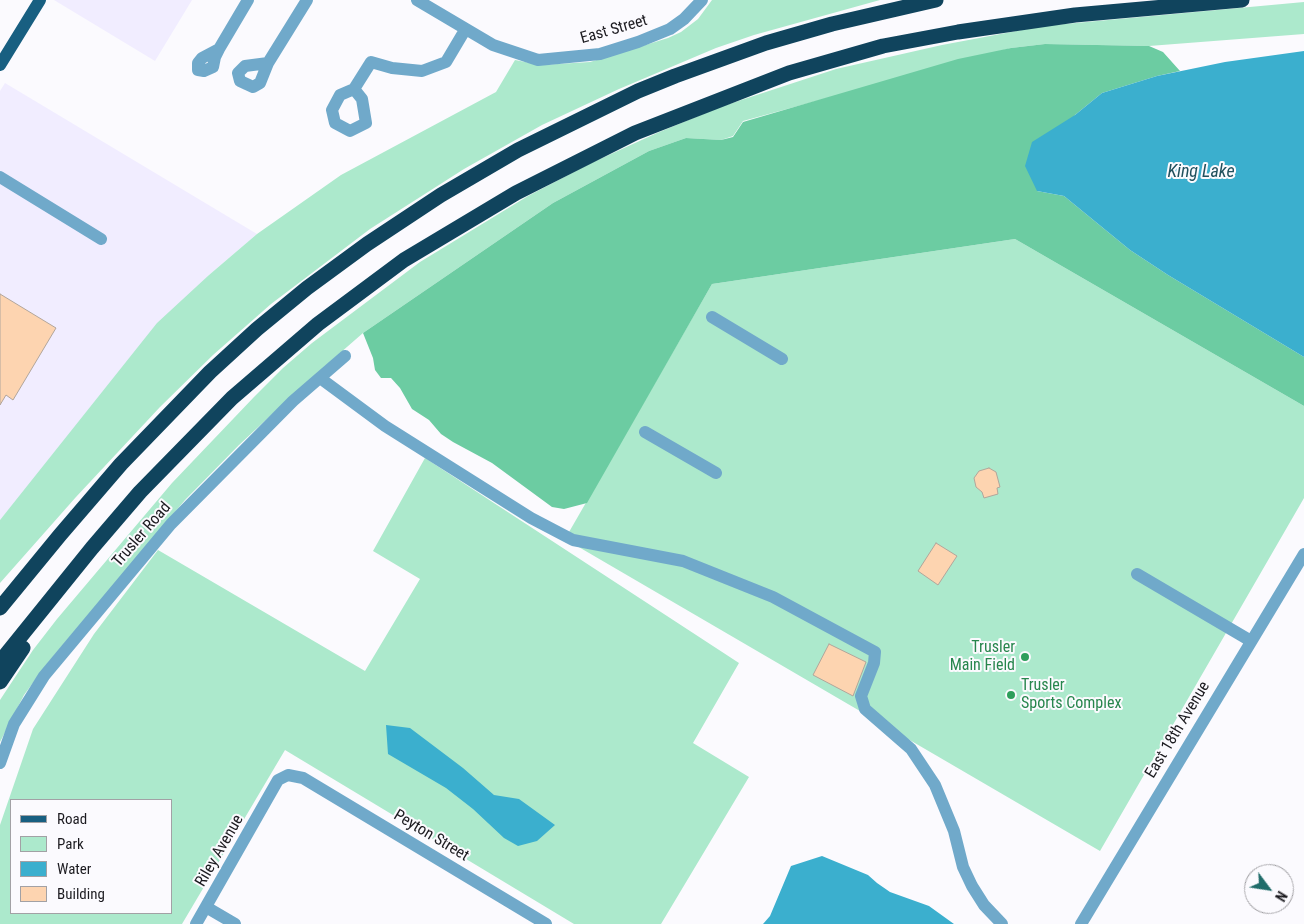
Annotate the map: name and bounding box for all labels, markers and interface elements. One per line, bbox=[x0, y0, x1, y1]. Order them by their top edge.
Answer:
street label: East Street bbox=[578, 11, 650, 49]
water label: King Lake bbox=[1167, 161, 1235, 183]
street label: Trusler Road bbox=[109, 499, 175, 571]
place label: Trusler Main Field bbox=[950, 638, 1015, 676]
marker: Trusler Main Field bbox=[1019, 651, 1031, 663]
place label: Trusler Sports Complex bbox=[1021, 676, 1121, 714]
street label: East 18th Avenue bbox=[1142, 678, 1214, 782]
marker: Trusler Sports Complex bbox=[1005, 689, 1017, 701]
legend bbox=[10, 799, 172, 914]
street label: Peyton Street bbox=[390, 806, 472, 866]
text: Road bbox=[57, 810, 87, 828]
street label: Riley Avenue bbox=[192, 812, 248, 890]
text: Park bbox=[57, 835, 84, 853]
text: Water bbox=[57, 860, 91, 878]
north arrow bbox=[1244, 864, 1294, 914]
text: Building bbox=[57, 885, 105, 903]
text: N bbox=[1272, 888, 1290, 904]

